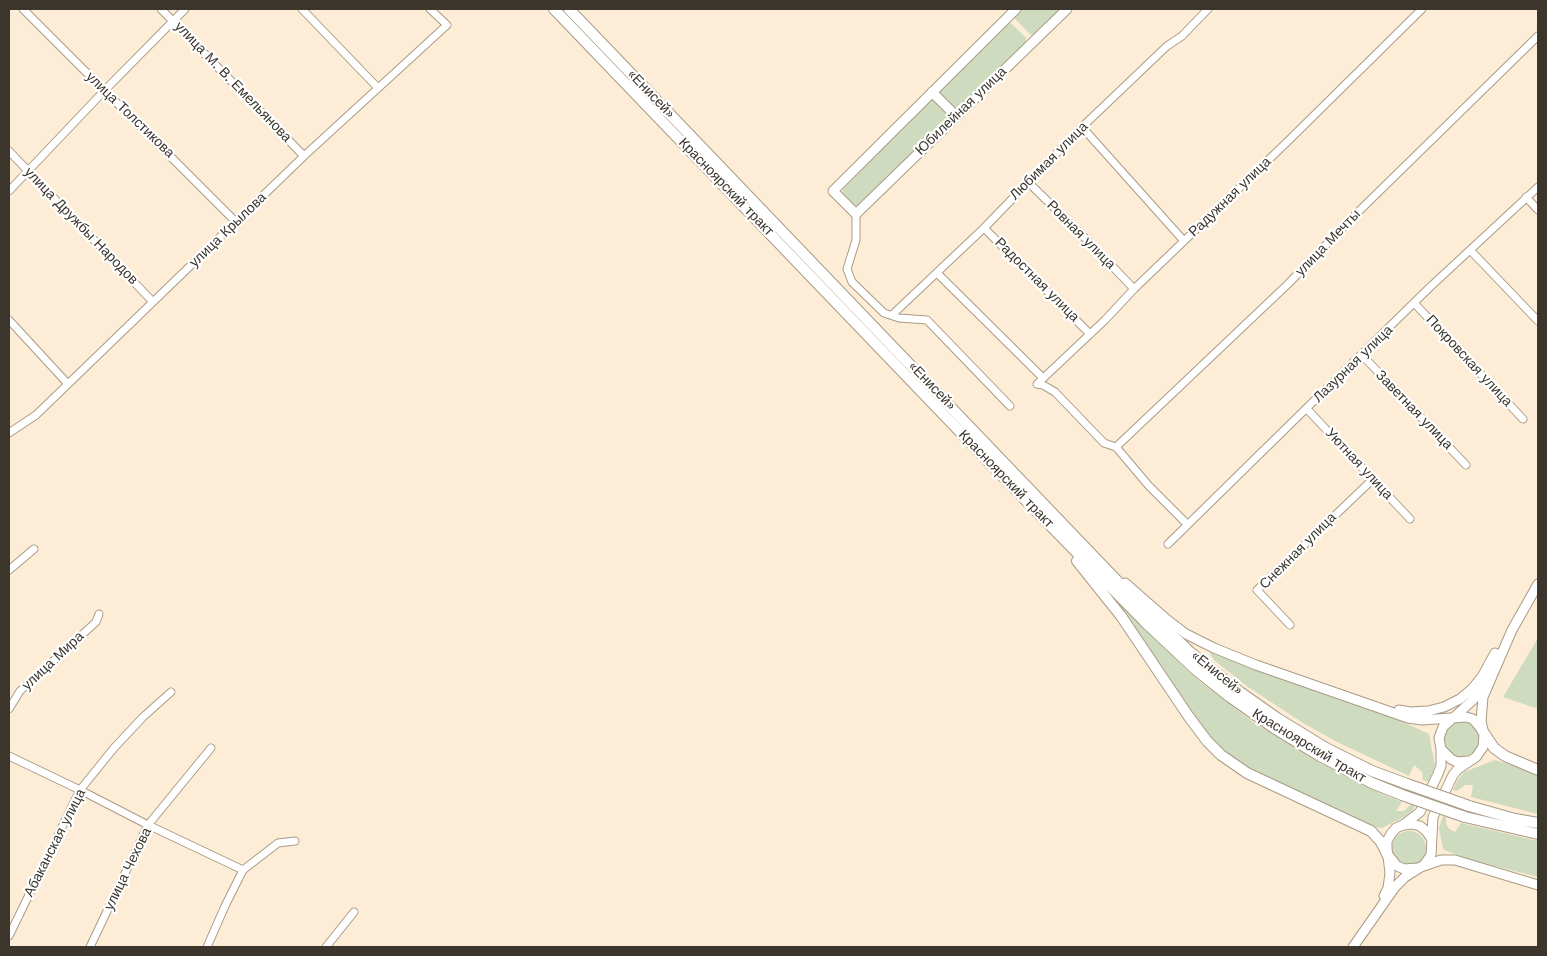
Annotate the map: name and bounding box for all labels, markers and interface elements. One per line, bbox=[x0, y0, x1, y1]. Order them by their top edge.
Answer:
street label: улица М. В. Емельянова bbox=[171, 18, 295, 146]
street label: Юбилейная улица bbox=[912, 63, 1010, 159]
street label: «Енисей» bbox=[624, 66, 678, 122]
street label: улица Толстикова bbox=[82, 68, 178, 162]
street label: Любимая улица bbox=[1006, 118, 1092, 204]
street label: Красноярский тракт bbox=[675, 134, 777, 240]
street label: Радужная улица bbox=[1185, 154, 1275, 240]
street label: улица Дружбы Народов bbox=[21, 164, 141, 288]
street label: улица Крылова bbox=[186, 189, 270, 271]
street label: Ровная улица bbox=[1043, 197, 1119, 273]
street label: улица Мечты bbox=[1292, 206, 1364, 280]
street label: Радостная улица bbox=[991, 234, 1083, 326]
street label: Покровская улица bbox=[1422, 312, 1516, 410]
street label: Лазурная улица bbox=[1310, 322, 1396, 406]
street label: «Енисей» bbox=[905, 358, 959, 414]
street label: Заветная улица bbox=[1372, 367, 1456, 453]
street label: Уютная улица bbox=[1322, 425, 1396, 503]
street label: Красноярский тракт bbox=[955, 426, 1057, 532]
street label: Снежная улица bbox=[1256, 509, 1340, 593]
street label: улица Мира bbox=[19, 628, 87, 694]
street label: «Енисей» bbox=[1188, 647, 1246, 699]
street label: Красноярский тракт bbox=[1249, 705, 1369, 787]
street label: Абаканская улица bbox=[21, 786, 89, 900]
street label: улица Чехова bbox=[101, 825, 155, 913]

